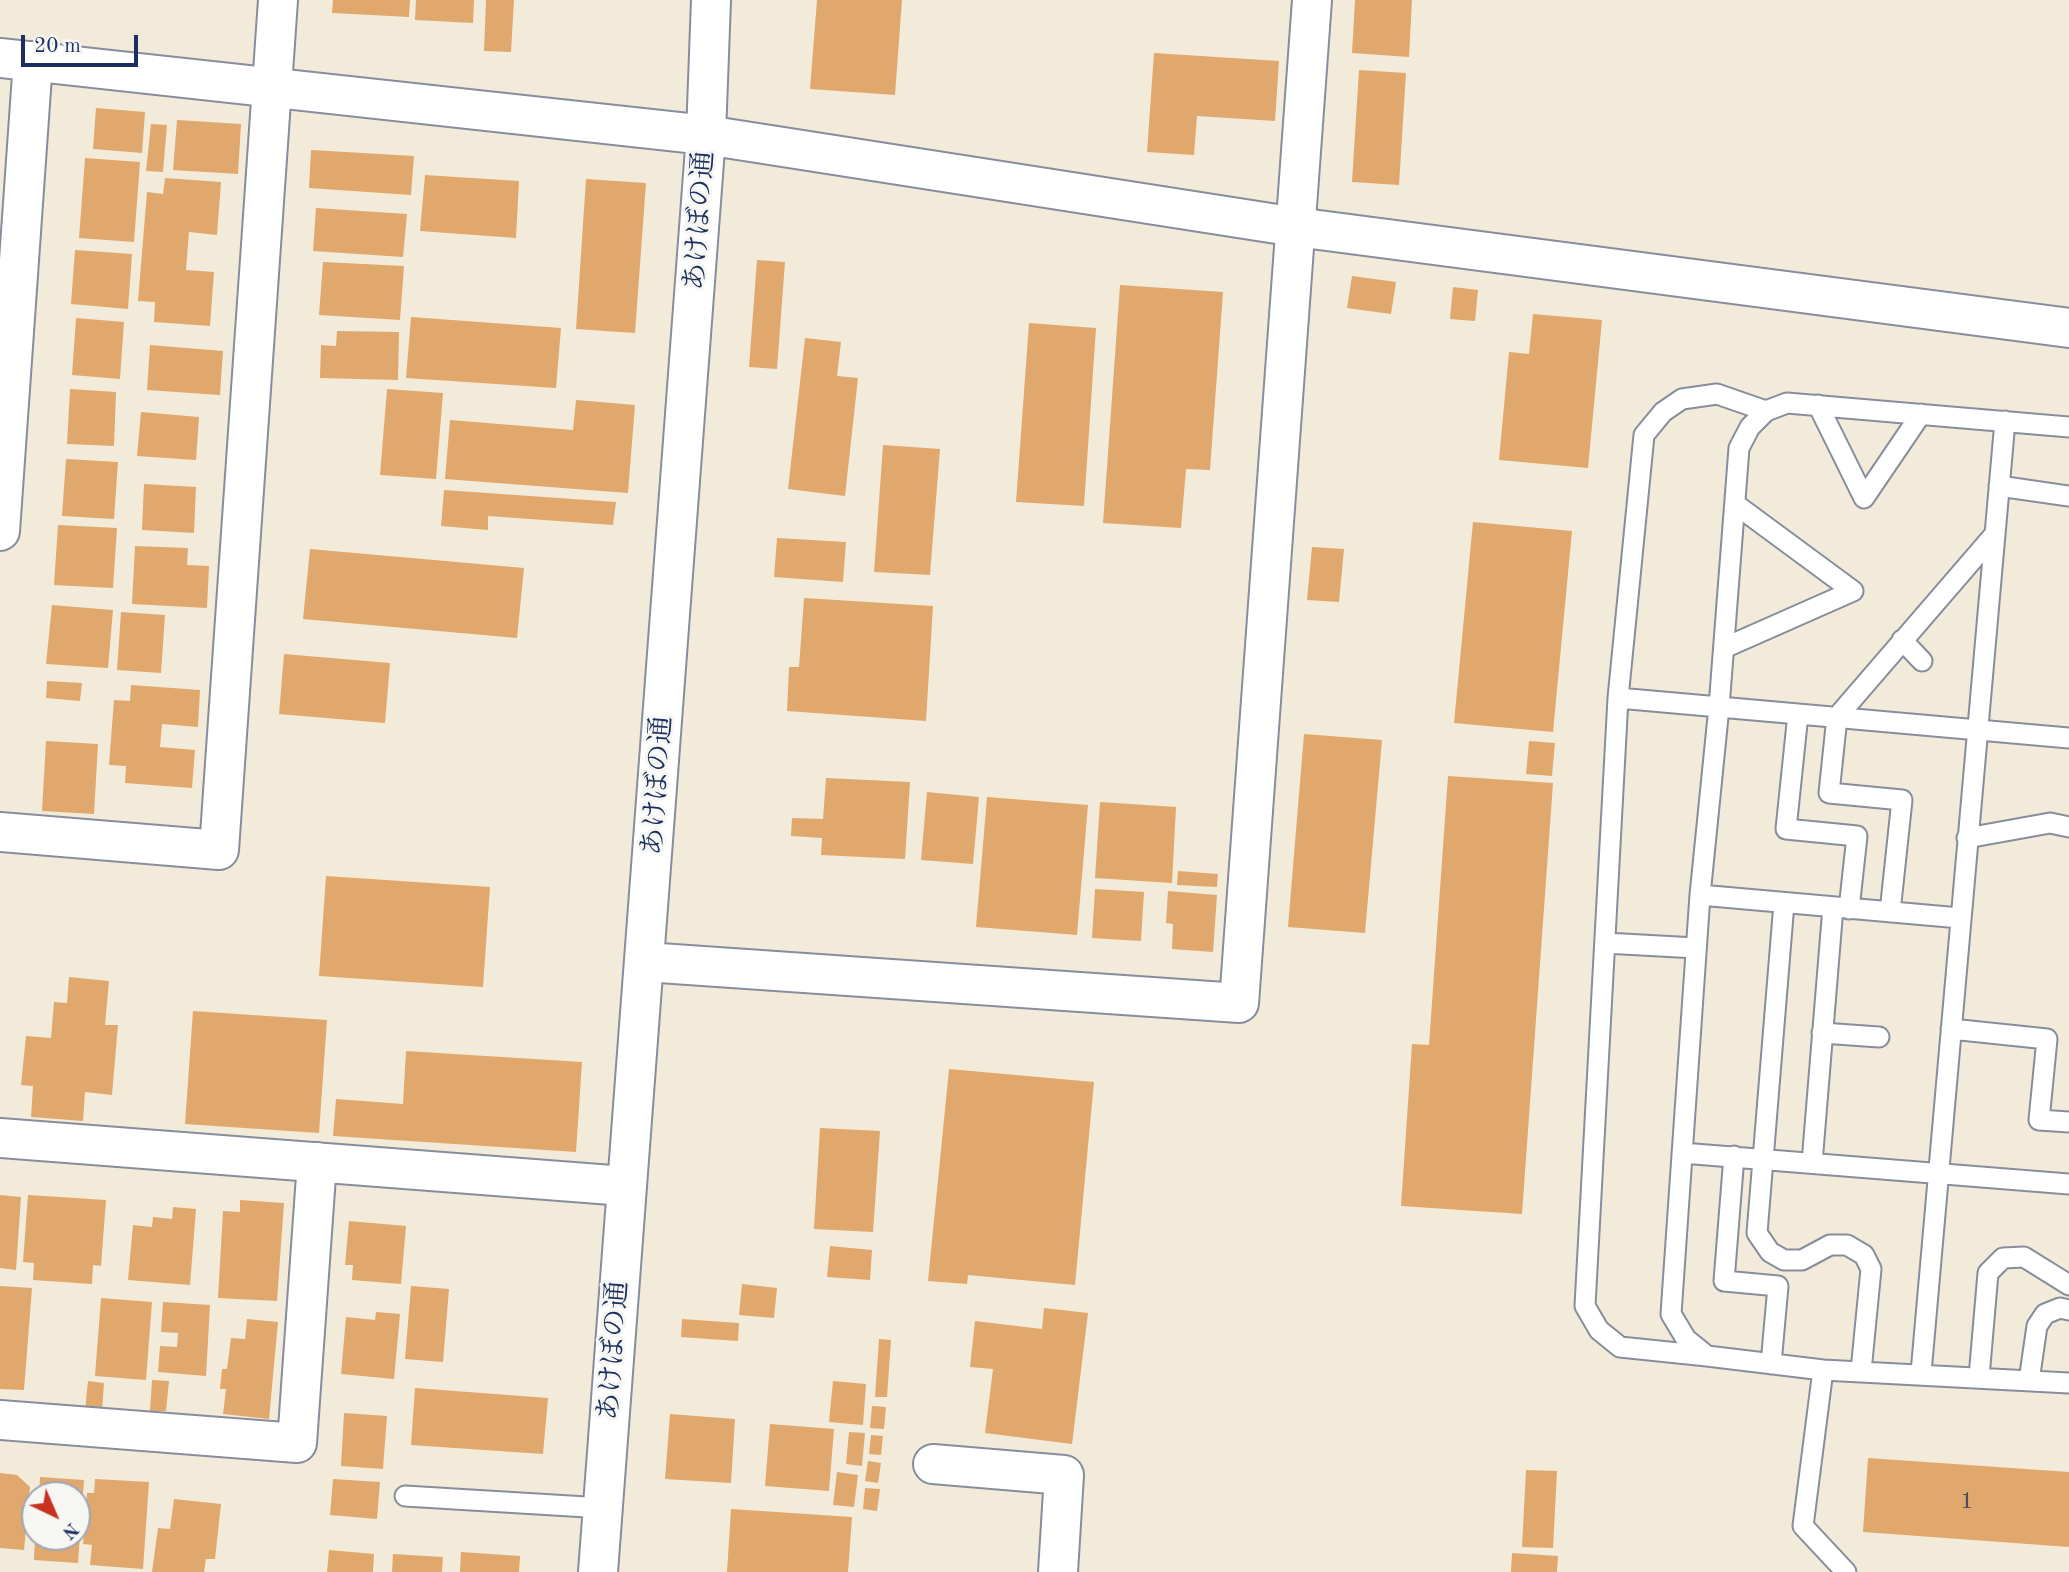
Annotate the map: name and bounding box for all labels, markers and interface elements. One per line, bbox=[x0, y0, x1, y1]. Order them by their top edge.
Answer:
scale bar bbox=[24, 21, 142, 65]
text: 20 m bbox=[34, 36, 81, 57]
street label: あけぼの通 bbox=[678, 150, 722, 292]
street label: あけぼの通 bbox=[636, 715, 680, 857]
street label: あけぼの通 bbox=[592, 1280, 636, 1422]
north arrow bbox=[21, 1481, 91, 1551]
house number: 1 bbox=[1960, 1488, 1974, 1516]
text: N bbox=[58, 1518, 81, 1542]

